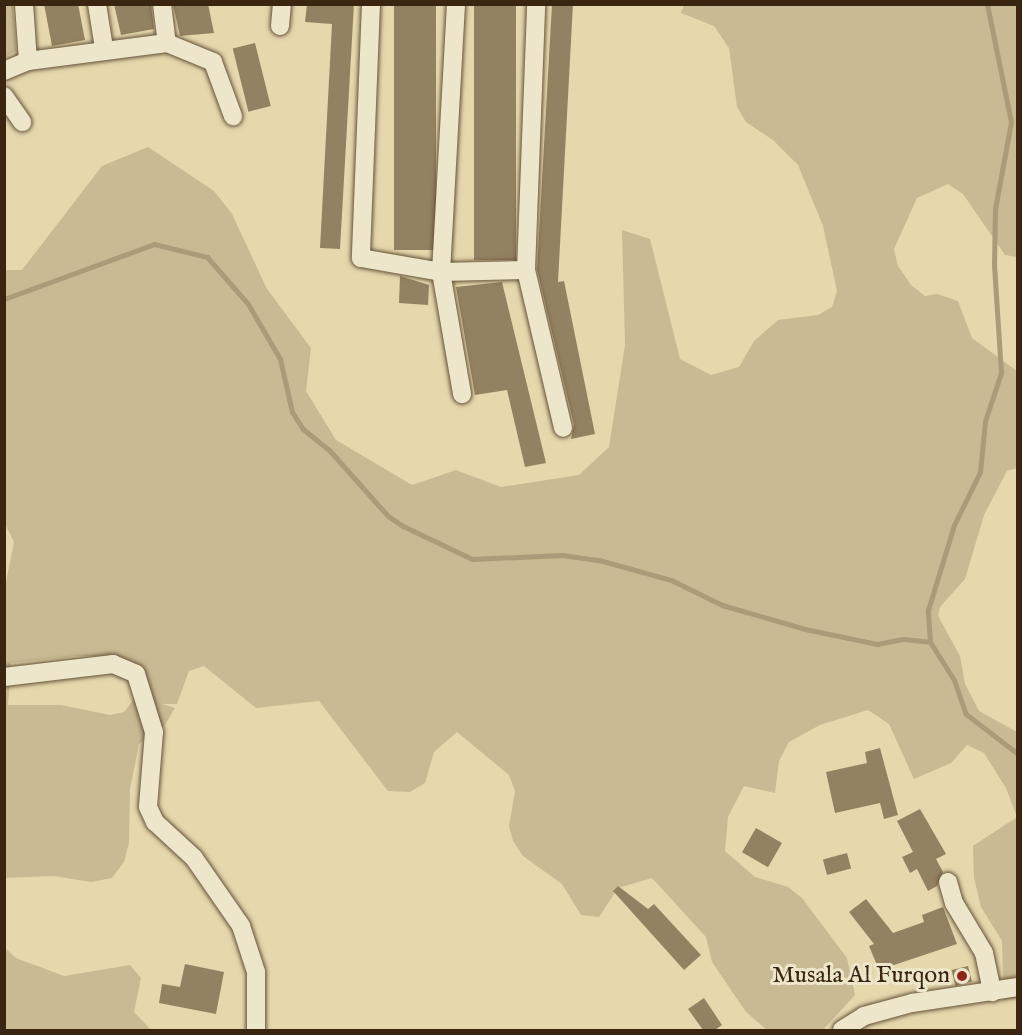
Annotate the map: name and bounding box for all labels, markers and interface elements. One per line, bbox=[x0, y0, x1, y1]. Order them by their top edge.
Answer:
place label: Musala Al Furqon bbox=[772, 962, 950, 990]
marker: Musala Al Furqon bbox=[955, 969, 969, 983]

